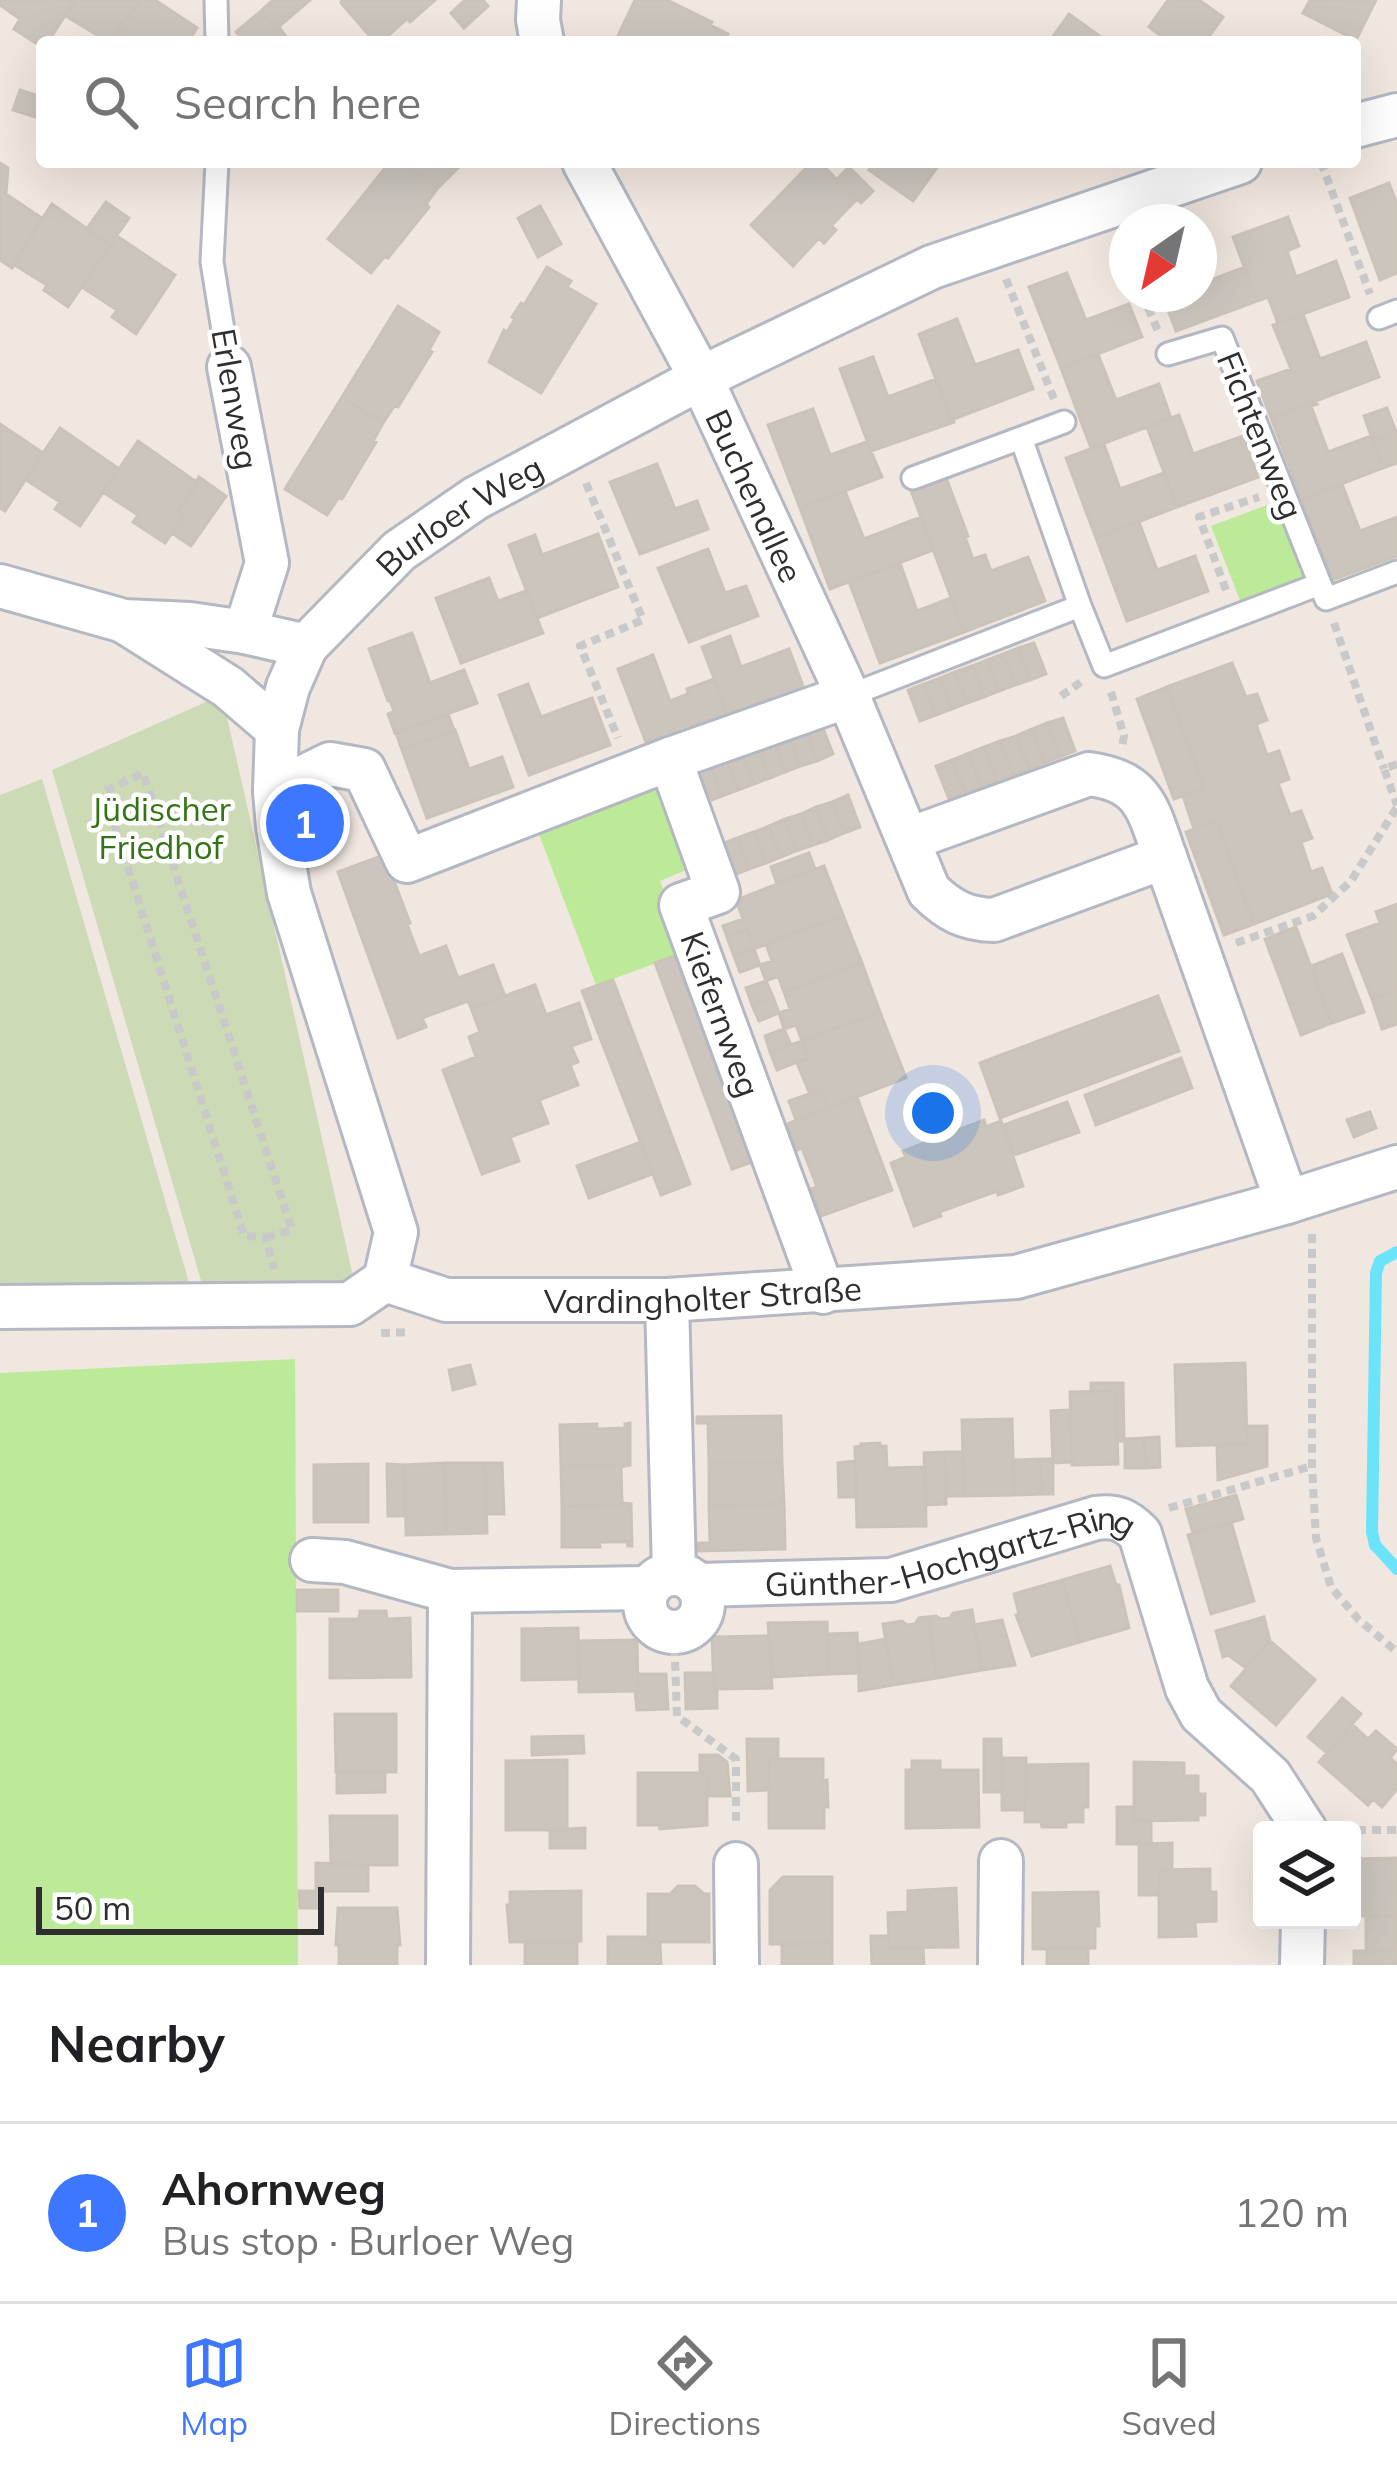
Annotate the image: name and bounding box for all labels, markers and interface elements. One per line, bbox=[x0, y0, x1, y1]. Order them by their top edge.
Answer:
search box bbox=[36, 36, 1361, 168]
icon: search bbox=[78, 69, 144, 135]
text: Search here bbox=[174, 74, 421, 130]
north arrow bbox=[1109, 204, 1217, 312]
street label: Erlenweg bbox=[203, 325, 269, 473]
street label: Fichtenweg bbox=[1209, 345, 1313, 525]
street label: Buchenallee bbox=[698, 402, 813, 588]
street label: Burloer Weg bbox=[366, 446, 549, 584]
pin: 1 bbox=[266, 778, 344, 868]
park label: Jüdischer Friedhof bbox=[91, 788, 231, 867]
street label: Kiefernweg bbox=[672, 926, 770, 1102]
your location bbox=[903, 1083, 963, 1143]
street label: Vardingholter Straße bbox=[544, 1267, 863, 1321]
street label: Günther-Hochgartz-Ring bbox=[764, 1497, 1144, 1604]
map controls bbox=[1253, 1821, 1361, 1929]
button: layers bbox=[1253, 1821, 1361, 1929]
scale bar bbox=[36, 1881, 324, 1934]
text: 50 m bbox=[54, 1887, 131, 1928]
text: Nearby bbox=[48, 2011, 225, 2075]
text: Ahornweg bbox=[162, 2160, 386, 2216]
text: 1 bbox=[75, 2188, 99, 2237]
text: 120 m bbox=[1234, 2188, 1349, 2237]
text: Bus stop · Burloer Weg bbox=[162, 2216, 574, 2265]
tab: Map bbox=[180, 2330, 248, 2443]
tab: Directions bbox=[609, 2330, 761, 2443]
tab: Saved bbox=[1122, 2330, 1217, 2443]

